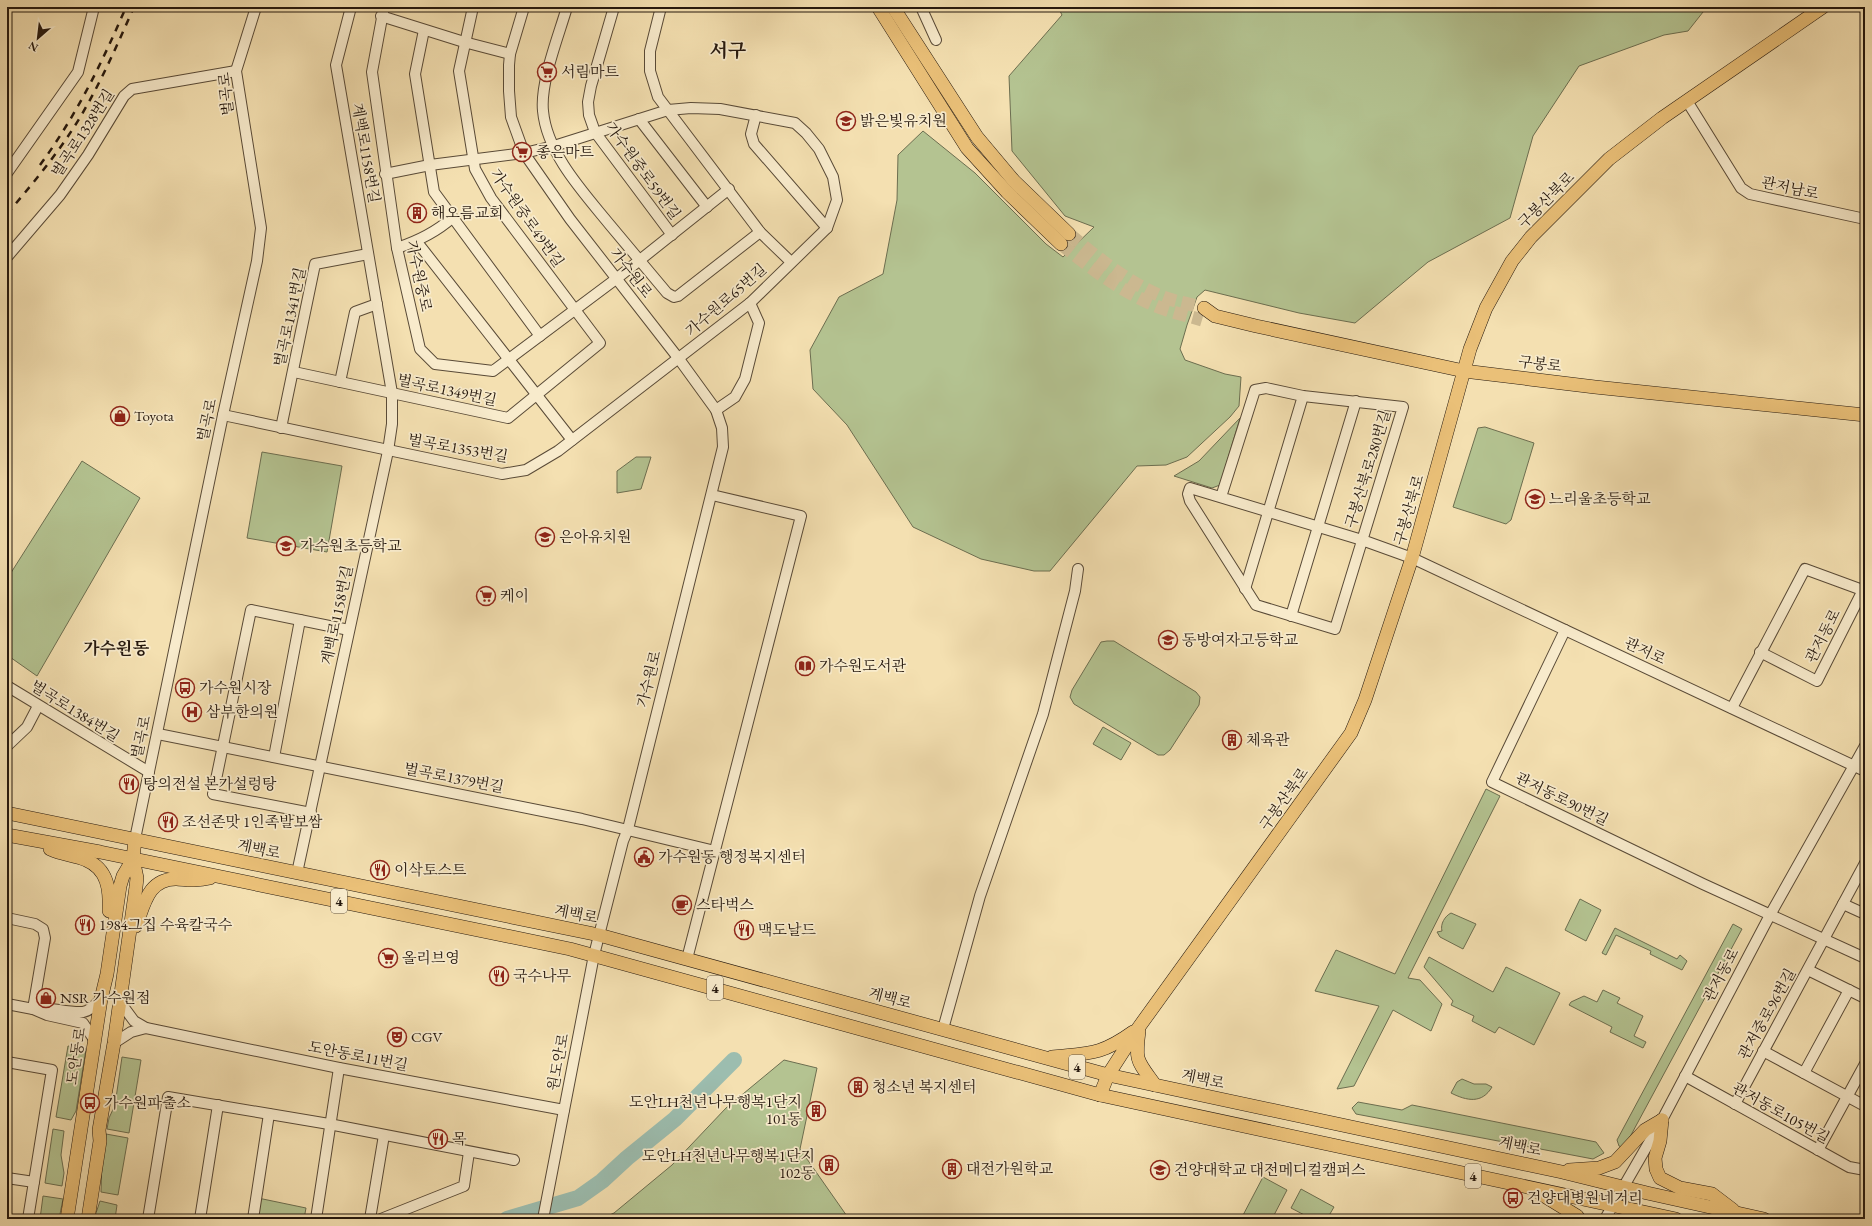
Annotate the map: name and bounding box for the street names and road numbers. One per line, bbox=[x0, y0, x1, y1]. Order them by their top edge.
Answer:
street label: 벌곡로 bbox=[214, 71, 237, 117]
street label: 벌곡로1328번길 bbox=[47, 85, 118, 180]
street label: 계백로1158번길 bbox=[348, 101, 385, 204]
street label: 가수원중로59번길 bbox=[602, 118, 685, 223]
street label: 가수원중로49번길 bbox=[486, 165, 568, 271]
street label: 구봉산북로 bbox=[1513, 167, 1578, 232]
street label: 관저남로 bbox=[1760, 172, 1821, 203]
street label: 가수원중로 bbox=[403, 238, 436, 314]
street label: 가수원로 bbox=[606, 244, 657, 302]
street label: 가수원로65번길 bbox=[681, 259, 770, 340]
street label: 벌곡로1341번길 bbox=[270, 265, 309, 368]
street label: 구봉로 bbox=[1517, 351, 1563, 376]
street label: 벌곡로1349번길 bbox=[396, 370, 499, 409]
street label: 벌곡로 bbox=[193, 396, 220, 443]
street label: 구봉산북로280번길 bbox=[1340, 407, 1395, 530]
street label: 벌곡로1353번길 bbox=[407, 429, 510, 466]
street label: 구봉산북로 bbox=[1389, 472, 1428, 547]
street label: 계백로1158번길 bbox=[317, 563, 356, 666]
street label: 관저동로 bbox=[1801, 605, 1844, 666]
street label: 관저로 bbox=[1621, 633, 1669, 669]
street label: 가수원로 bbox=[632, 648, 665, 709]
street label: 벌곡로1384번길 bbox=[27, 676, 123, 745]
street label: 벌곡로 bbox=[127, 713, 154, 760]
street label: 벌곡로1379번길 bbox=[403, 759, 506, 796]
street label: 구봉산북로 bbox=[1255, 763, 1312, 834]
street label: 관저동로90번길 bbox=[1513, 768, 1612, 829]
street label: 계백로 bbox=[236, 835, 283, 862]
road number: 4 bbox=[331, 889, 347, 913]
street label: 계백로 bbox=[553, 900, 600, 927]
street label: 관저동로 bbox=[1699, 944, 1743, 1005]
street label: 관저중로96번길 bbox=[1734, 965, 1799, 1063]
road number: 4 bbox=[707, 976, 723, 1000]
street label: 계백로 bbox=[867, 983, 914, 1012]
street label: 도안동로 bbox=[62, 1025, 90, 1086]
street label: 원도안로 bbox=[543, 1031, 572, 1092]
street label: 도안동로11번길 bbox=[307, 1037, 410, 1075]
road number: 4 bbox=[1069, 1055, 1085, 1079]
street label: 계백로 bbox=[1180, 1065, 1227, 1092]
street label: 관저동로105번길 bbox=[1729, 1078, 1833, 1147]
street label: 계백로 bbox=[1497, 1132, 1544, 1159]
road number: 4 bbox=[1465, 1164, 1481, 1188]

